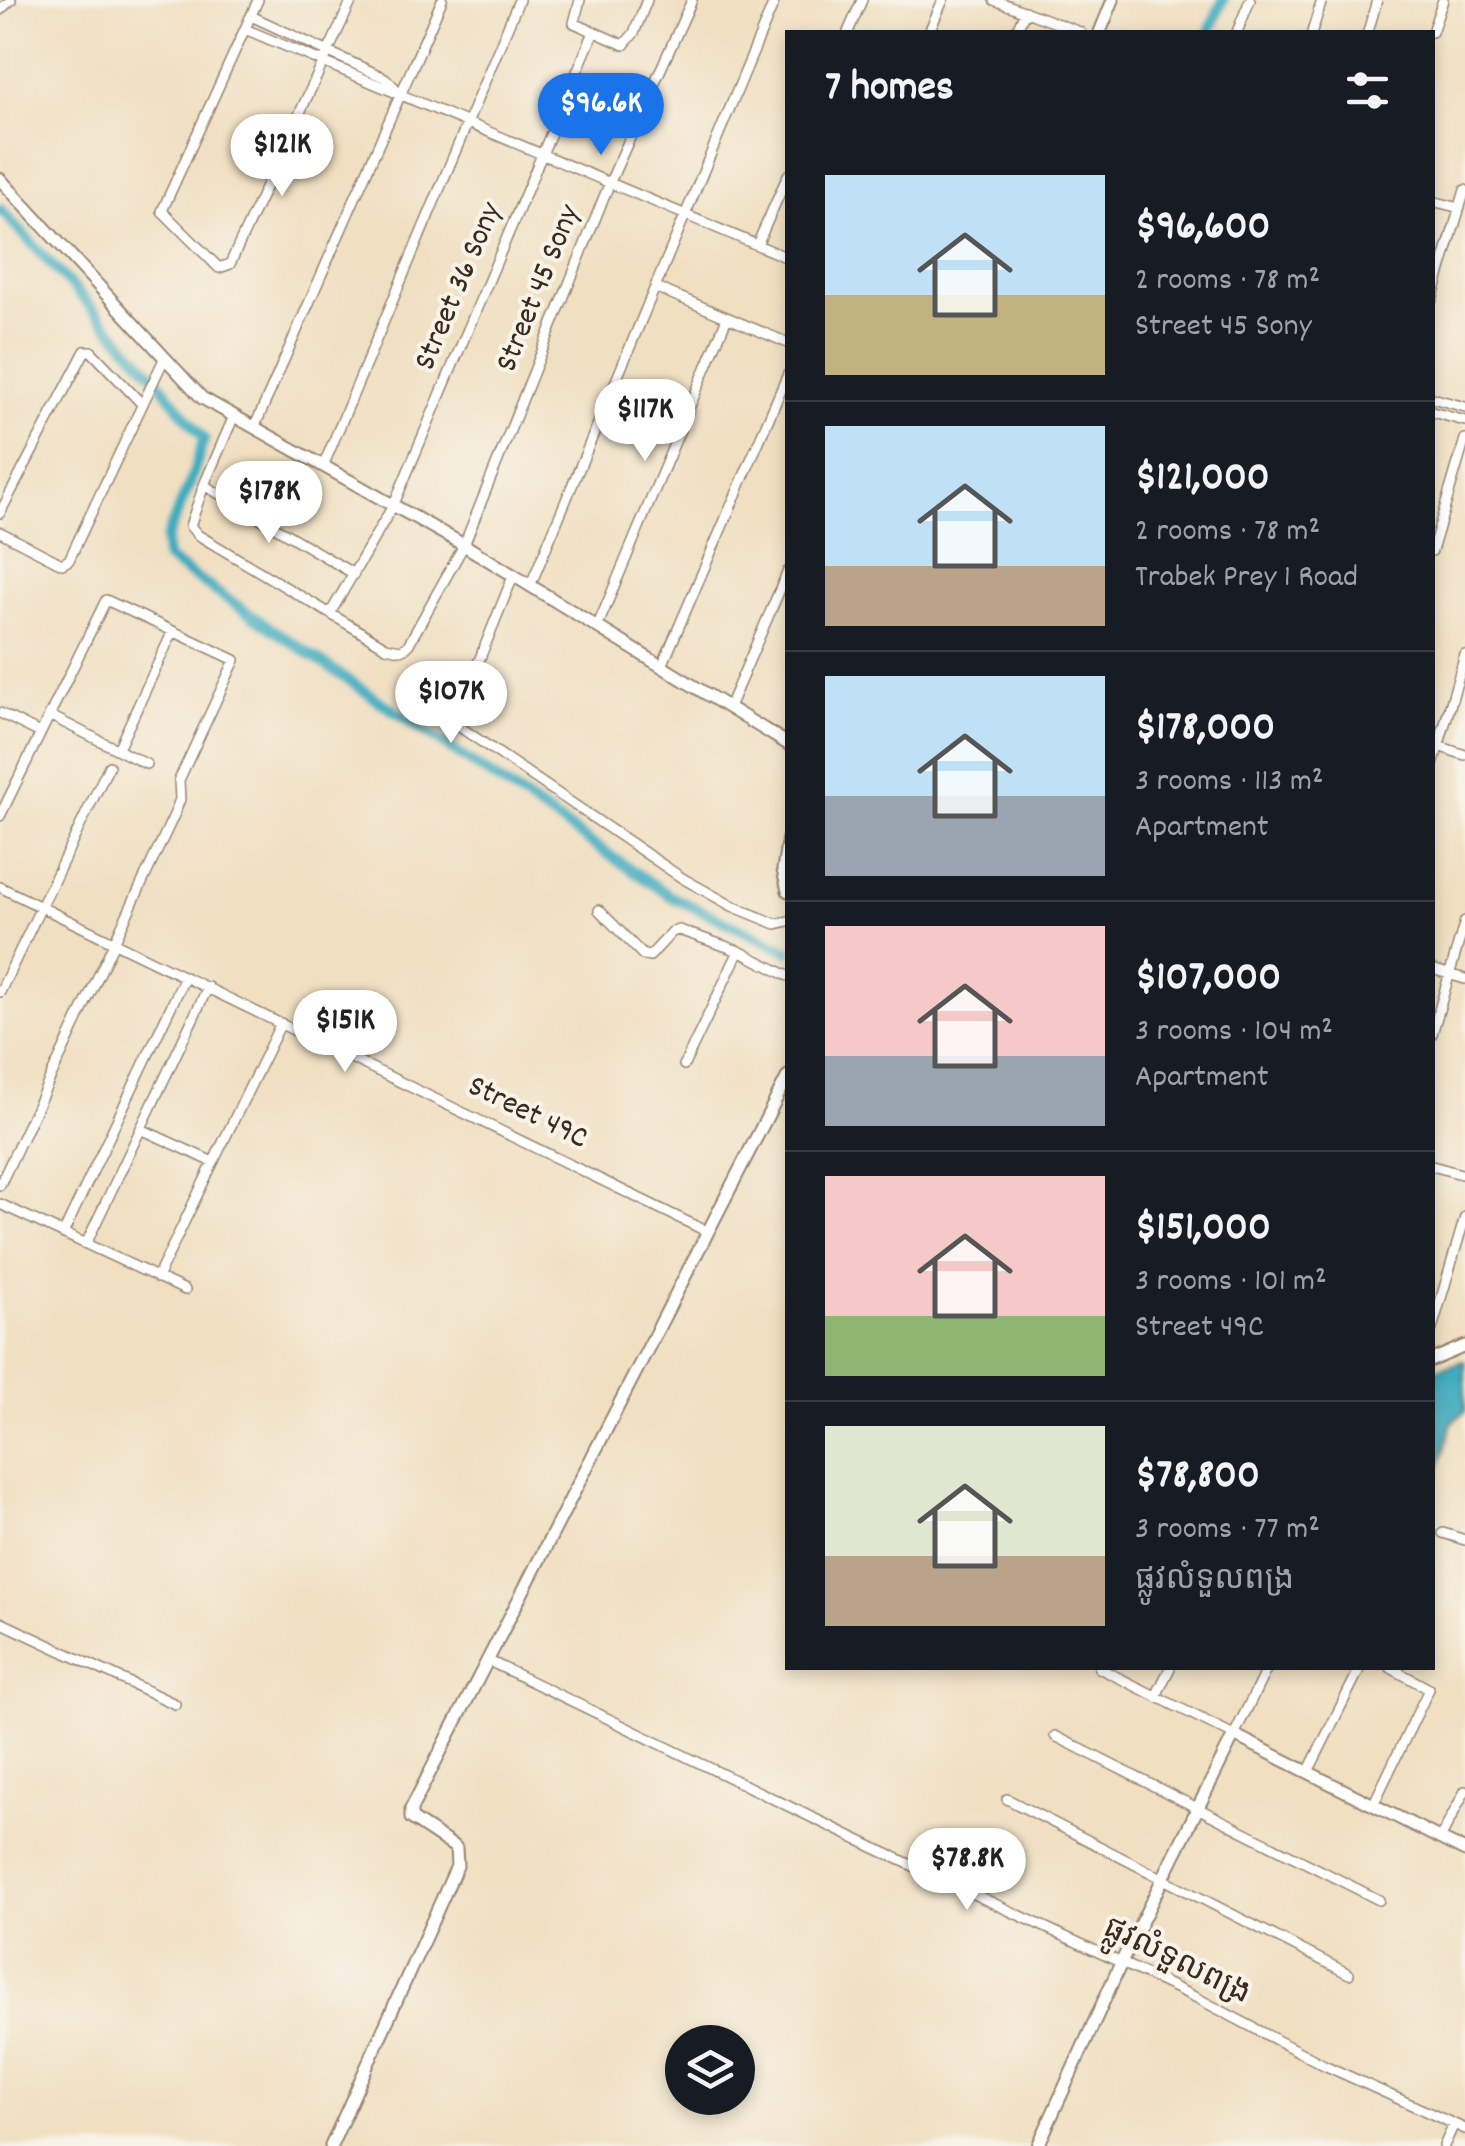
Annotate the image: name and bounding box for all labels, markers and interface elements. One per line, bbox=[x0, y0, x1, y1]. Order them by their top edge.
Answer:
text: 7 homes bbox=[825, 60, 954, 120]
icon: filters bbox=[1340, 63, 1395, 118]
pin: $96.6K bbox=[520, 73, 682, 158]
text: $96.6K bbox=[560, 82, 642, 128]
pin: $121K bbox=[212, 114, 352, 199]
text: $121K bbox=[252, 123, 312, 169]
street label: Street 36 Sony bbox=[404, 195, 516, 378]
street label: Street 45 Sony bbox=[486, 198, 595, 379]
text: $96,600 bbox=[1135, 199, 1270, 259]
icon: home bbox=[905, 215, 1025, 335]
text: 2 rooms · 78 m² bbox=[1135, 259, 1320, 305]
text: Street 45 Sony bbox=[1135, 305, 1312, 351]
pin: $117K bbox=[575, 379, 715, 464]
text: $117K bbox=[616, 388, 674, 434]
text: $121,000 bbox=[1135, 450, 1270, 510]
pin: $178K bbox=[199, 461, 339, 546]
icon: home bbox=[905, 466, 1025, 586]
text: $178K bbox=[237, 470, 301, 516]
text: 2 rooms · 78 m² bbox=[1135, 510, 1320, 556]
text: Trabek Prey 1 Road bbox=[1135, 556, 1358, 602]
pin: $107K bbox=[381, 661, 521, 746]
text: $107K bbox=[417, 670, 485, 716]
text: $178,000 bbox=[1135, 700, 1275, 760]
icon: home bbox=[905, 716, 1025, 836]
text: 3 rooms · 113 m² bbox=[1135, 760, 1324, 806]
text: Apartment bbox=[1135, 806, 1269, 852]
text: $107,000 bbox=[1135, 950, 1281, 1010]
icon: home bbox=[905, 966, 1025, 1086]
pin: $151K bbox=[275, 990, 415, 1075]
text: $151K bbox=[315, 999, 375, 1045]
text: 3 rooms · 104 m² bbox=[1135, 1010, 1333, 1056]
text: Apartment bbox=[1135, 1056, 1269, 1102]
street label: Street 49C bbox=[459, 1065, 595, 1163]
text: $151,000 bbox=[1135, 1200, 1271, 1260]
icon: home bbox=[905, 1216, 1025, 1336]
text: 3 rooms · 101 m² bbox=[1135, 1260, 1327, 1306]
text: Street 49C bbox=[1135, 1306, 1264, 1352]
text: $78,800 bbox=[1135, 1448, 1260, 1508]
icon: home bbox=[905, 1466, 1025, 1586]
text: 3 rooms · 77 m² bbox=[1135, 1508, 1320, 1554]
text: ផ្លូវលំទួលពង្រ bbox=[1135, 1559, 1294, 1605]
pin: $78.8K bbox=[886, 1828, 1048, 1913]
text: $78.8K bbox=[930, 1837, 1004, 1883]
street label: ផ្លូវលំទួលពង្រ bbox=[1094, 1907, 1258, 2019]
map controls bbox=[665, 2025, 755, 2115]
button: layers bbox=[665, 2025, 755, 2115]

